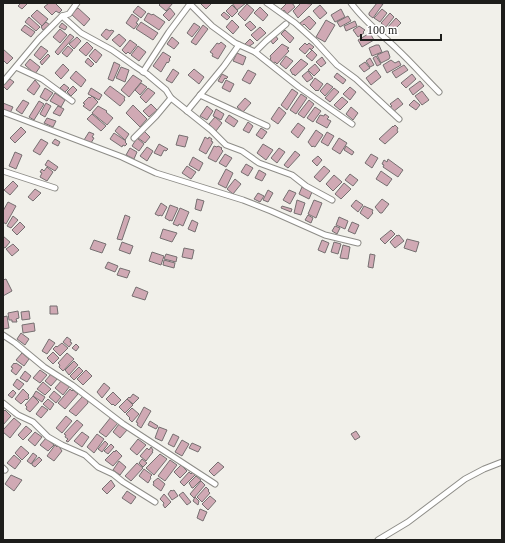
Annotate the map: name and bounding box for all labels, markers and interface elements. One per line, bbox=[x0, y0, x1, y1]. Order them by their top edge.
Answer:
scale bar bbox=[361, 16, 441, 42]
text: 100 m bbox=[367, 23, 398, 37]

